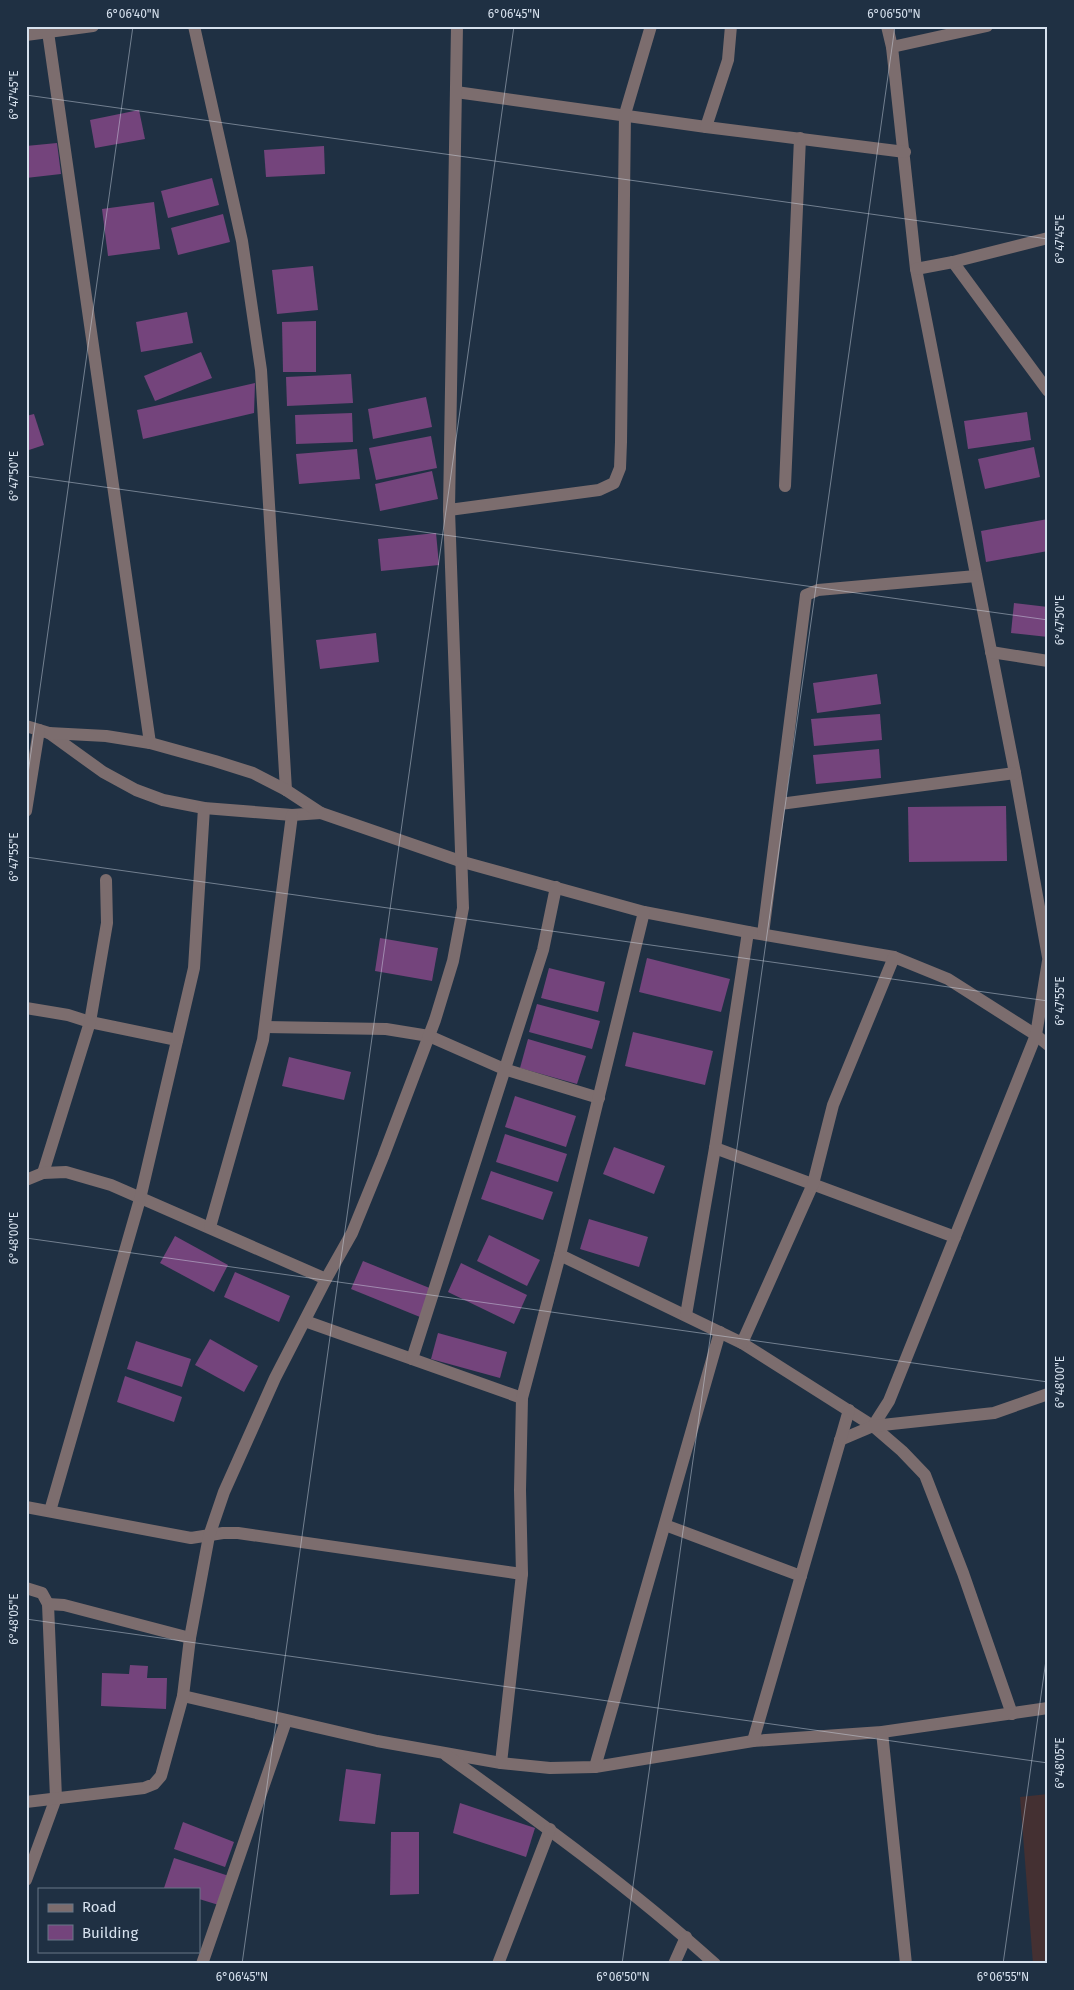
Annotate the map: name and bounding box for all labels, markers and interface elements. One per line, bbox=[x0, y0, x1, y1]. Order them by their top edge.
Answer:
text: 6°06'40"N bbox=[106, 7, 160, 21]
text: 6°06'45"N bbox=[488, 7, 540, 21]
text: 6°06'50"N bbox=[867, 7, 921, 21]
text: 6°47'45"E bbox=[7, 70, 21, 120]
text: 6°47'45"E bbox=[1053, 214, 1067, 264]
text: 6°47'50"E bbox=[7, 451, 21, 501]
text: 6°47'50"E bbox=[1053, 595, 1067, 645]
text: 6°47'55"E bbox=[7, 832, 21, 882]
text: 6°47'55"E bbox=[1053, 976, 1067, 1026]
text: 6°48'00"E bbox=[7, 1212, 21, 1264]
text: 6°48'00"E bbox=[1053, 1356, 1067, 1408]
text: 6°48'05"E bbox=[7, 1593, 21, 1645]
text: 6°48'05"E bbox=[1053, 1737, 1067, 1789]
legend bbox=[38, 1888, 200, 1952]
text: Road bbox=[82, 1898, 117, 1916]
text: Building bbox=[82, 1924, 138, 1942]
text: 6°06'45"N bbox=[216, 1970, 268, 1984]
text: 6°06'50"N bbox=[596, 1970, 650, 1984]
text: 6°06'55"N bbox=[977, 1970, 1029, 1984]

